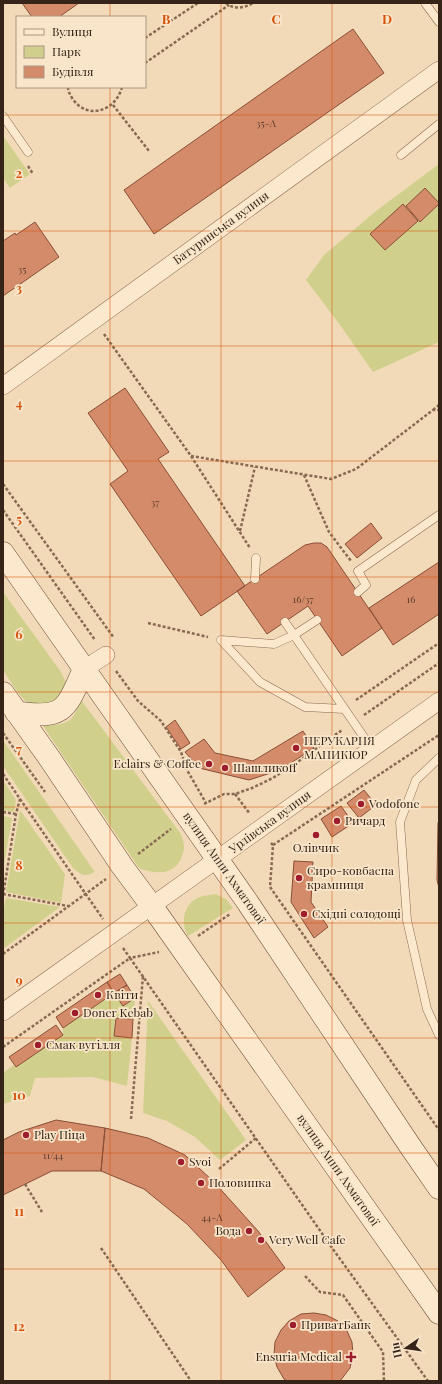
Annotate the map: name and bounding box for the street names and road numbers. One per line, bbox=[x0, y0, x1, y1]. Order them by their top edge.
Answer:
street label: Батуринська вулиця bbox=[169, 187, 272, 267]
street label: Урлівська вулиця bbox=[224, 786, 314, 857]
street label: вулиця Анни Ахматової bbox=[180, 808, 270, 927]
street label: вулиця Анни Ахматової bbox=[294, 1110, 384, 1229]

